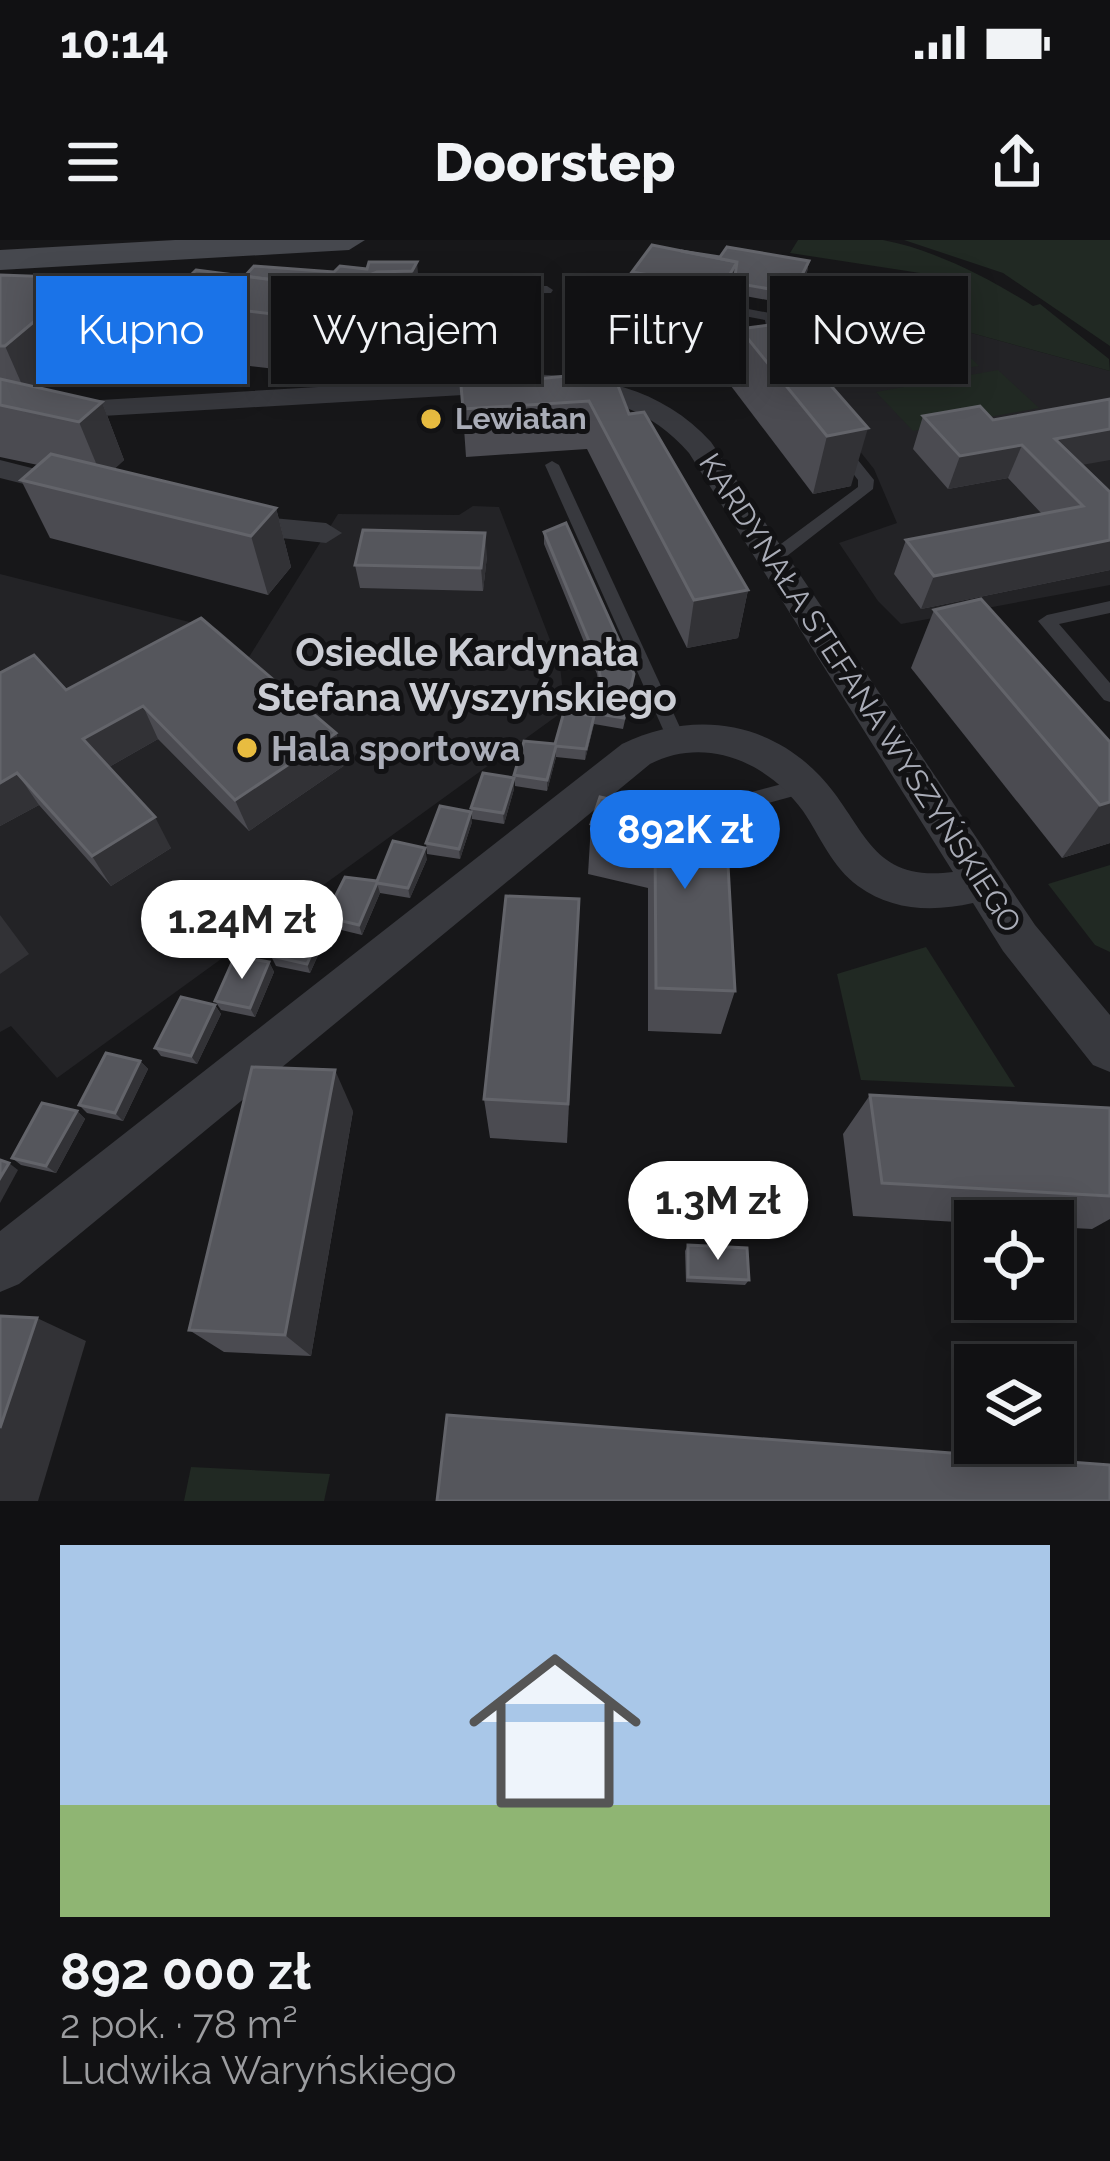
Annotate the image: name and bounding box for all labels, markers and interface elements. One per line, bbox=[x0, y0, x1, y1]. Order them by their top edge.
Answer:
text: 10:14 bbox=[60, 16, 169, 69]
icon: menu bbox=[60, 129, 126, 195]
icon: share bbox=[984, 129, 1050, 195]
text: Doorstep bbox=[434, 130, 676, 194]
chip: Kupno bbox=[36, 276, 247, 384]
chip: Wynajem bbox=[271, 276, 541, 384]
chip: Filtry bbox=[565, 276, 746, 384]
chip: Nowe bbox=[770, 276, 968, 384]
place label: Lewiatan bbox=[455, 401, 587, 436]
marker: Lewiatan bbox=[418, 406, 444, 432]
street label: KARDYNAŁA STEFANA WYSZYŃSKIEGO bbox=[692, 447, 1029, 939]
district label: Osiedle Kardynała Stefana Wyszyńskiego bbox=[257, 629, 677, 720]
place label: Hala sportowa bbox=[271, 727, 520, 769]
marker: Hala sportowa bbox=[234, 735, 260, 761]
pin: 892K zł bbox=[574, 790, 796, 892]
text: 892K zł bbox=[617, 806, 753, 852]
pin: 1.24M zł bbox=[118, 880, 366, 982]
text: 1.24M zł bbox=[168, 896, 316, 942]
pin: 1.3M zł bbox=[607, 1161, 829, 1263]
text: 1.3M zł bbox=[655, 1177, 781, 1223]
map controls bbox=[954, 1200, 1074, 1464]
button: locate bbox=[954, 1200, 1074, 1320]
button: layers bbox=[954, 1344, 1074, 1464]
icon: home bbox=[447, 1623, 663, 1839]
text: 892 000 zł bbox=[60, 1941, 311, 2001]
text: 2 pok. · 78 m² bbox=[60, 2001, 298, 2047]
text: Ludwika Waryńskiego bbox=[60, 2047, 457, 2093]

